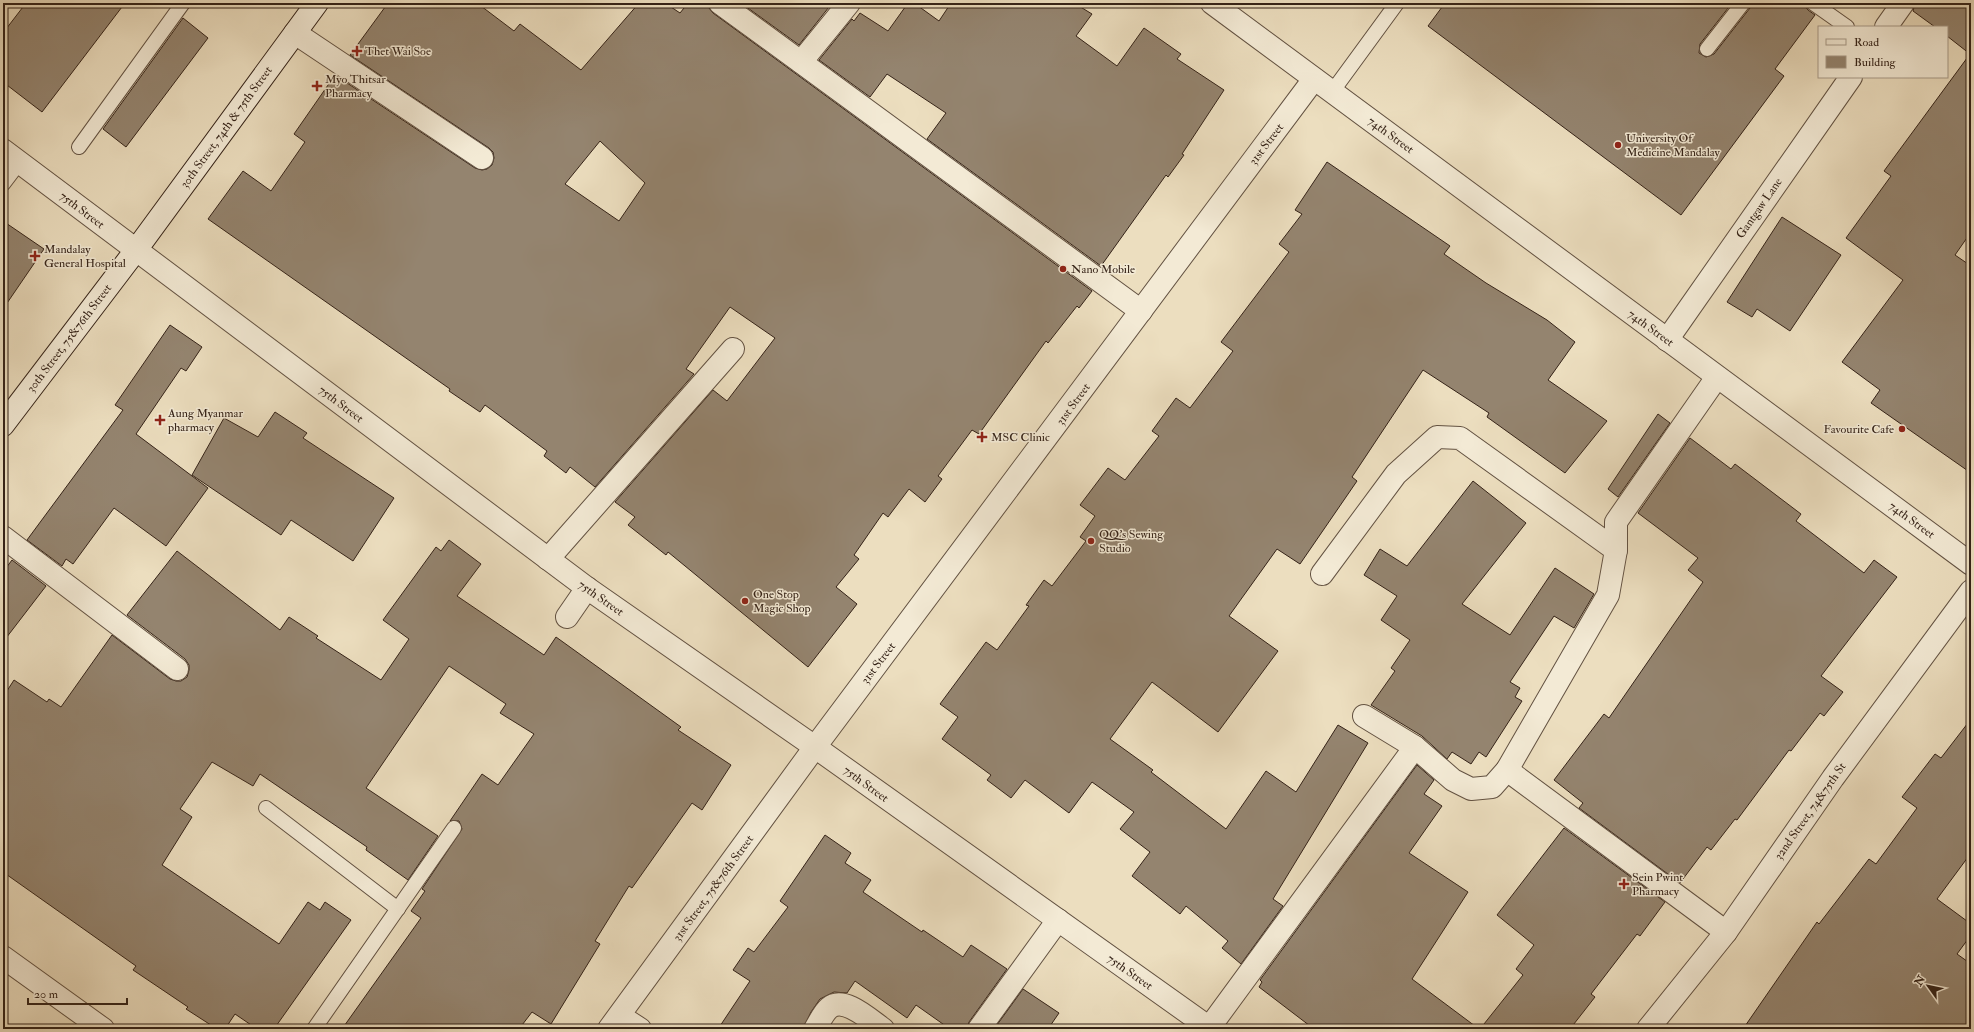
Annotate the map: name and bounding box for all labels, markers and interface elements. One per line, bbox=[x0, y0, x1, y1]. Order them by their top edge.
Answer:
legend bbox=[1818, 26, 1948, 78]
text: Road bbox=[1854, 35, 1879, 50]
place label: Thet Wai Soe bbox=[365, 44, 431, 59]
marker: Thet Wai Soe bbox=[352, 46, 362, 56]
text: Building bbox=[1854, 55, 1897, 70]
street label: 30th Street, 74th & 75th Street bbox=[177, 63, 276, 191]
place label: Myo Thitsar Pharmacy bbox=[325, 72, 386, 101]
marker: Myo Thitsar Pharmacy bbox=[312, 81, 322, 91]
street label: 74th Street bbox=[1365, 114, 1417, 157]
street label: 31st Street bbox=[1246, 120, 1287, 168]
place label: University Of Medicine Mandalay bbox=[1626, 131, 1721, 160]
marker: University Of Medicine Mandalay bbox=[1613, 140, 1623, 150]
street label: Gantgaw Lane bbox=[1733, 175, 1786, 241]
street label: 75th Street bbox=[56, 189, 107, 232]
place label: Mandalay General Hospital bbox=[44, 242, 126, 271]
marker: Mandalay General Hospital bbox=[29, 250, 41, 262]
place label: Nano Mobile bbox=[1071, 262, 1135, 277]
marker: Nano Mobile bbox=[1058, 264, 1068, 274]
street label: 30th Street, 75&76th Street bbox=[24, 281, 115, 395]
street label: 74th Street bbox=[1625, 307, 1677, 350]
street label: 31st Street bbox=[1053, 380, 1094, 428]
street label: 75th Street bbox=[315, 383, 366, 426]
place label: Aung Myanmar pharmacy bbox=[167, 406, 243, 435]
marker: Aung Myanmar pharmacy bbox=[155, 415, 165, 425]
place label: Favourite Cafe bbox=[1823, 422, 1894, 437]
marker: Favourite Cafe bbox=[1897, 424, 1907, 434]
place label: MSC Clinic bbox=[991, 430, 1050, 445]
marker: MSC Clinic bbox=[976, 431, 988, 443]
street label: 74th Street bbox=[1886, 499, 1938, 542]
place label: QQ's Sewing Studio bbox=[1099, 527, 1164, 556]
marker: QQ's Sewing Studio bbox=[1086, 536, 1096, 546]
street label: 75th Street bbox=[575, 577, 627, 620]
place label: One Stop Magic Shop bbox=[753, 587, 811, 616]
marker: One Stop Magic Shop bbox=[740, 596, 750, 606]
street label: 31st Street bbox=[858, 639, 899, 687]
street label: 32nd Street, 74&75th St bbox=[1771, 760, 1850, 863]
street label: 75th Street bbox=[840, 763, 891, 806]
street label: 31st Street, 75&76th Street bbox=[670, 832, 757, 944]
place label: Sein Pwint Pharmacy bbox=[1632, 870, 1683, 899]
marker: Sein Pwint Pharmacy bbox=[1619, 879, 1629, 889]
street label: 75th Street bbox=[1104, 951, 1156, 994]
north arrow bbox=[1908, 966, 1948, 1006]
text: N bbox=[1911, 972, 1929, 989]
scale bar bbox=[28, 980, 127, 1006]
text: 20 m bbox=[34, 987, 59, 1002]

